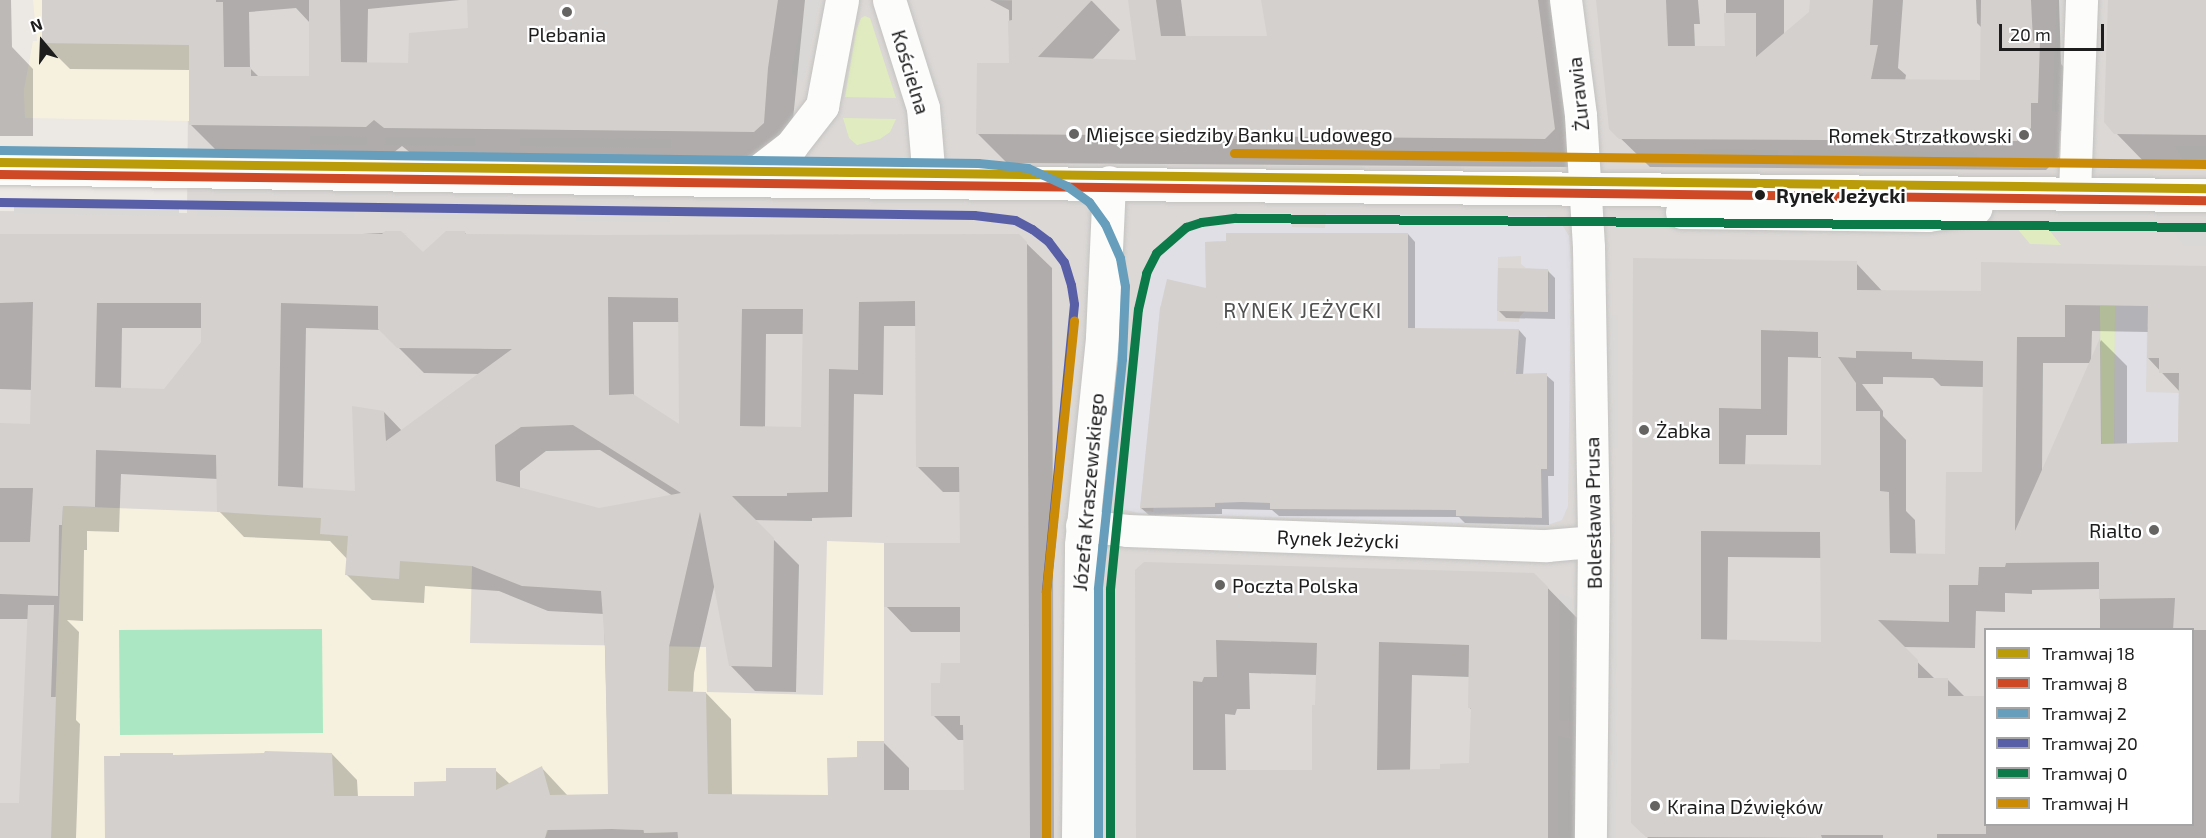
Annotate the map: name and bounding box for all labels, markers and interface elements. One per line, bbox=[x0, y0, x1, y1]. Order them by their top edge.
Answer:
marker: Plebania bbox=[560, 5, 574, 19]
north arrow bbox=[12, 12, 72, 72]
scale bar bbox=[2002, 12, 2107, 50]
text: N bbox=[27, 14, 45, 35]
place label: Plebania bbox=[528, 22, 606, 46]
text: 20 m bbox=[2010, 23, 2051, 45]
street label: Kościelna bbox=[887, 27, 935, 117]
street label: Żurawia bbox=[1562, 56, 1594, 132]
place label: Miejsce siedziby Banku Ludowego bbox=[1086, 122, 1393, 146]
place label: Romek Strzałkowski bbox=[1828, 123, 2012, 147]
marker: Miejsce siedziby Banku Ludowego bbox=[1067, 127, 1081, 141]
marker: Romek Strzałkowski bbox=[2017, 128, 2031, 142]
place label: Rynek Jeżycki bbox=[1776, 183, 1906, 207]
marker: Rynek Jeżycki bbox=[1749, 184, 1771, 206]
district label: RYNEK JEŻYCKI bbox=[1223, 297, 1383, 323]
street label: Józefa Kraszewskiego bbox=[1067, 392, 1109, 592]
place label: Żabka bbox=[1656, 418, 1711, 442]
marker: Żabka bbox=[1637, 423, 1651, 437]
street label: Bolesława Prusa bbox=[1580, 437, 1606, 589]
place label: Rialto bbox=[2089, 518, 2142, 542]
marker: Rialto bbox=[2147, 523, 2161, 537]
street label: Rynek Jeżycki bbox=[1276, 525, 1400, 553]
place label: Poczta Polska bbox=[1232, 573, 1358, 597]
marker: Poczta Polska bbox=[1213, 578, 1227, 592]
legend bbox=[1984, 628, 2194, 826]
text: Tramwaj 18 bbox=[2042, 642, 2135, 664]
text: Tramwaj 8 bbox=[2042, 672, 2128, 694]
text: Tramwaj 2 bbox=[2042, 702, 2127, 724]
text: Tramwaj 20 bbox=[2042, 732, 2138, 754]
text: Tramwaj 0 bbox=[2042, 762, 2128, 784]
text: Tramwaj H bbox=[2042, 792, 2129, 814]
place label: Kraina Dźwięków bbox=[1667, 794, 1823, 818]
marker: Kraina Dźwięków bbox=[1648, 799, 1662, 813]

